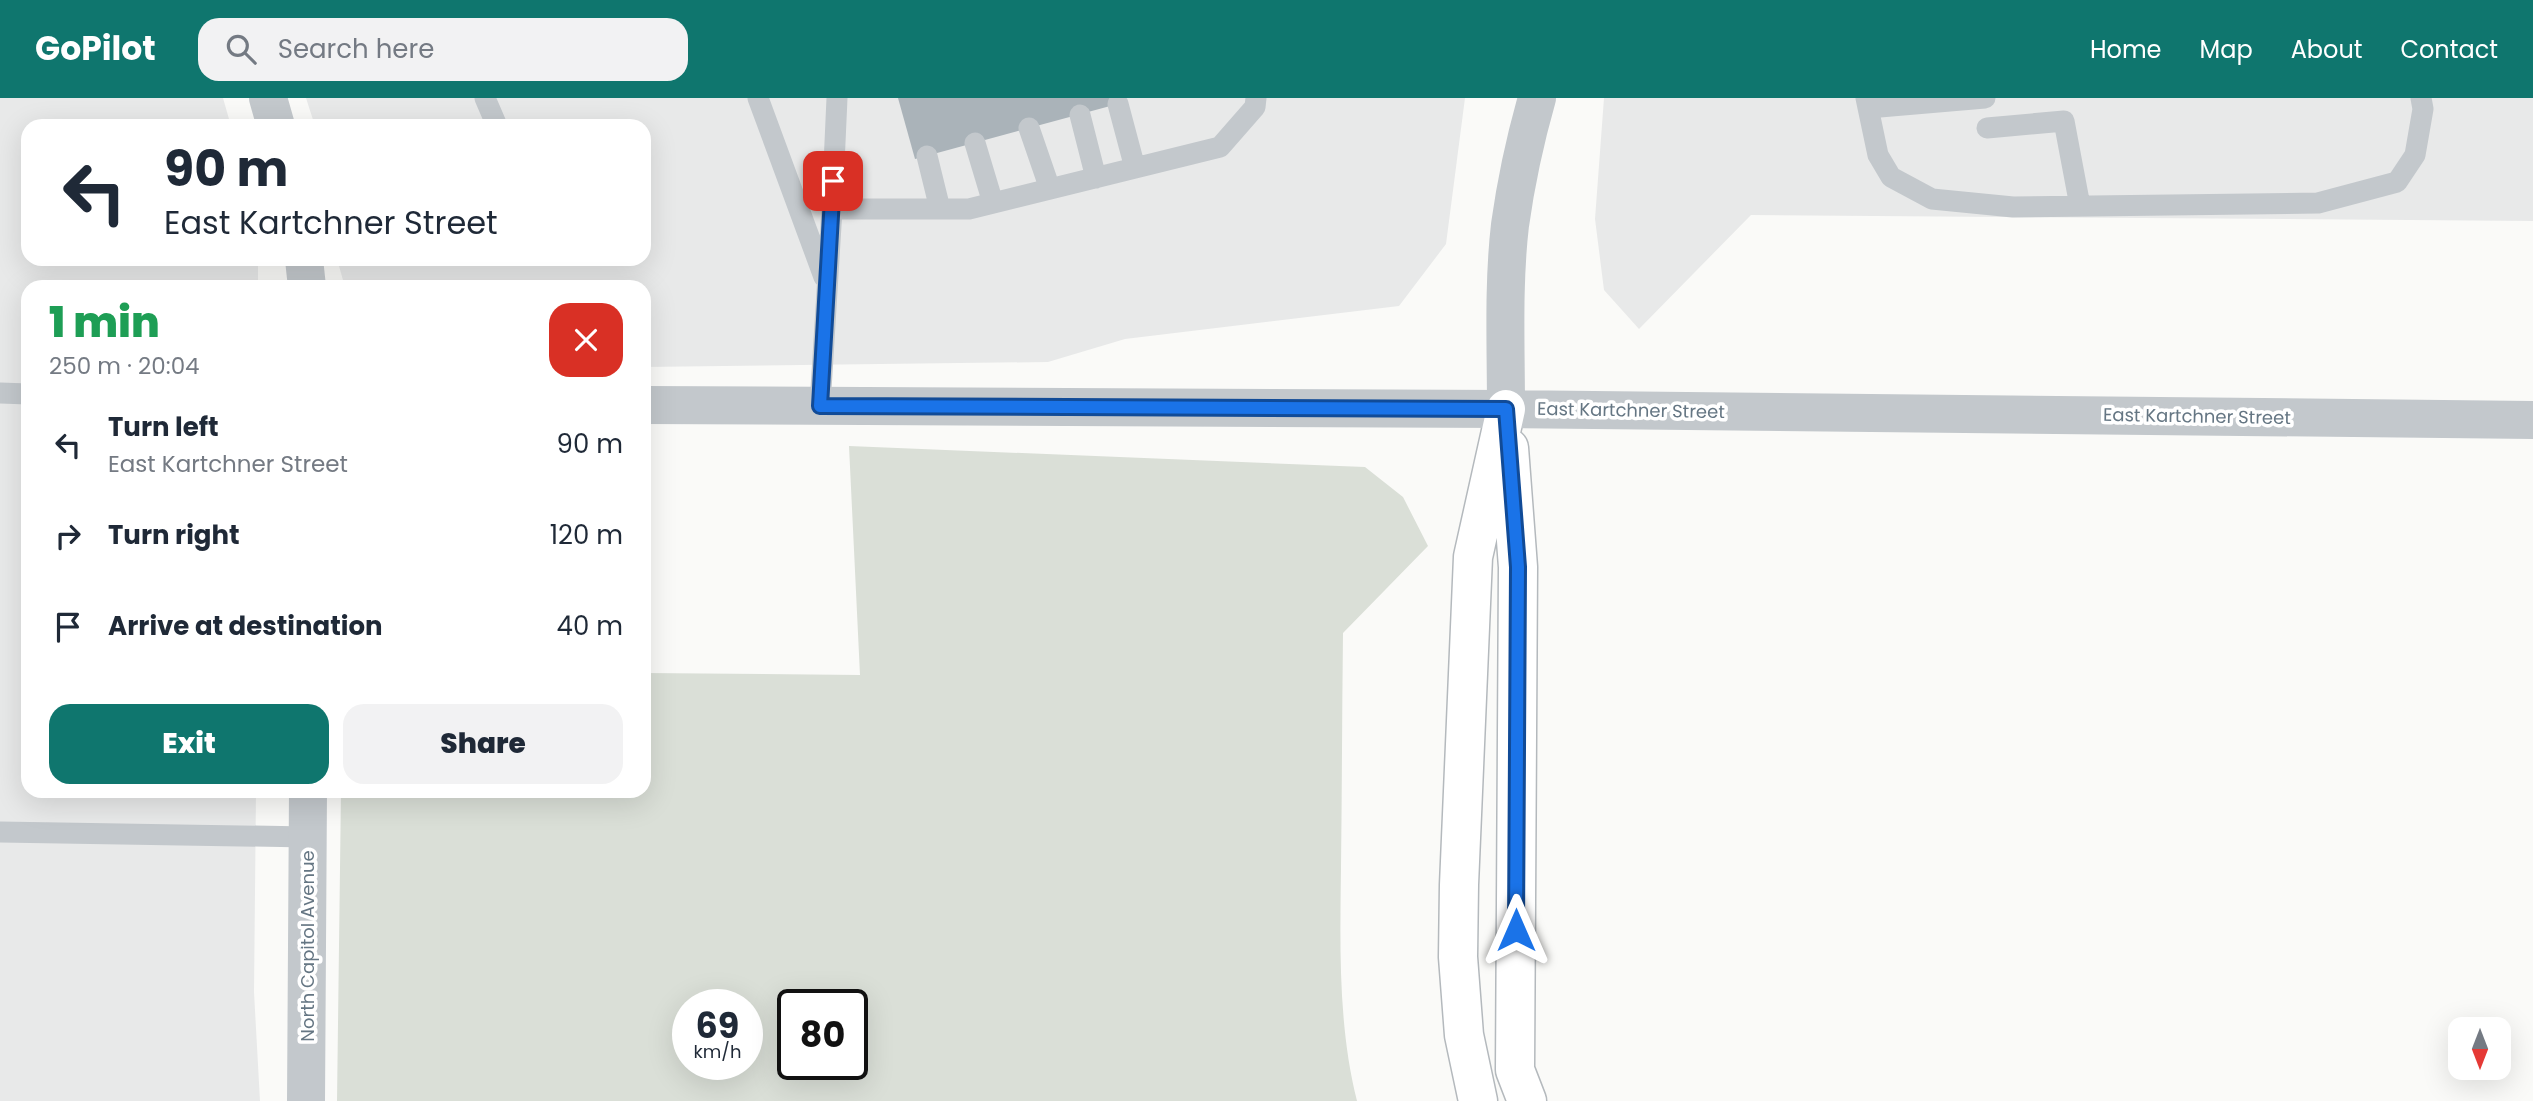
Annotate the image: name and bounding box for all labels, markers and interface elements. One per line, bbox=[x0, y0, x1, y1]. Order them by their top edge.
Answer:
search box bbox=[198, 18, 688, 81]
text: GoPilot bbox=[35, 25, 156, 72]
icon: search bbox=[222, 30, 260, 68]
text: Search here bbox=[278, 31, 434, 67]
text: Home bbox=[2090, 33, 2162, 66]
text: Map bbox=[2200, 33, 2253, 66]
text: About bbox=[2291, 33, 2362, 66]
text: Contact bbox=[2400, 33, 2498, 66]
text: 90 m bbox=[164, 135, 288, 203]
icon: left bbox=[49, 147, 140, 238]
pin bbox=[803, 151, 863, 211]
icon: arrive bbox=[814, 162, 852, 200]
text: East Kartchner Street bbox=[164, 200, 498, 245]
text: 1 min bbox=[49, 293, 160, 352]
button: close bbox=[549, 303, 623, 377]
text: 250 m · 20:04 bbox=[49, 350, 200, 382]
street label: East Kartchner Street bbox=[1537, 396, 1725, 424]
street label: East Kartchner Street bbox=[2103, 402, 2291, 430]
text: Turn left bbox=[108, 409, 219, 445]
icon: left bbox=[49, 426, 87, 464]
text: 90 m bbox=[557, 426, 623, 462]
text: East Kartchner Street bbox=[108, 448, 348, 480]
icon: right bbox=[49, 517, 87, 555]
text: Turn right bbox=[108, 517, 240, 553]
text: 120 m bbox=[550, 517, 623, 553]
icon: arrive bbox=[49, 608, 87, 646]
text: Arrive at destination bbox=[108, 608, 383, 644]
text: 40 m bbox=[557, 608, 623, 644]
button: Exit bbox=[49, 704, 329, 784]
button: Share bbox=[343, 704, 623, 784]
street label: North Capitol Avenue bbox=[295, 850, 320, 1042]
position arrow bbox=[1479, 893, 1553, 967]
speed limit sign: 80 bbox=[777, 989, 868, 1080]
text: 69 bbox=[696, 1001, 739, 1050]
north arrow bbox=[2448, 1017, 2511, 1080]
map controls bbox=[2448, 1017, 2511, 1080]
text: km/h bbox=[694, 1039, 741, 1064]

